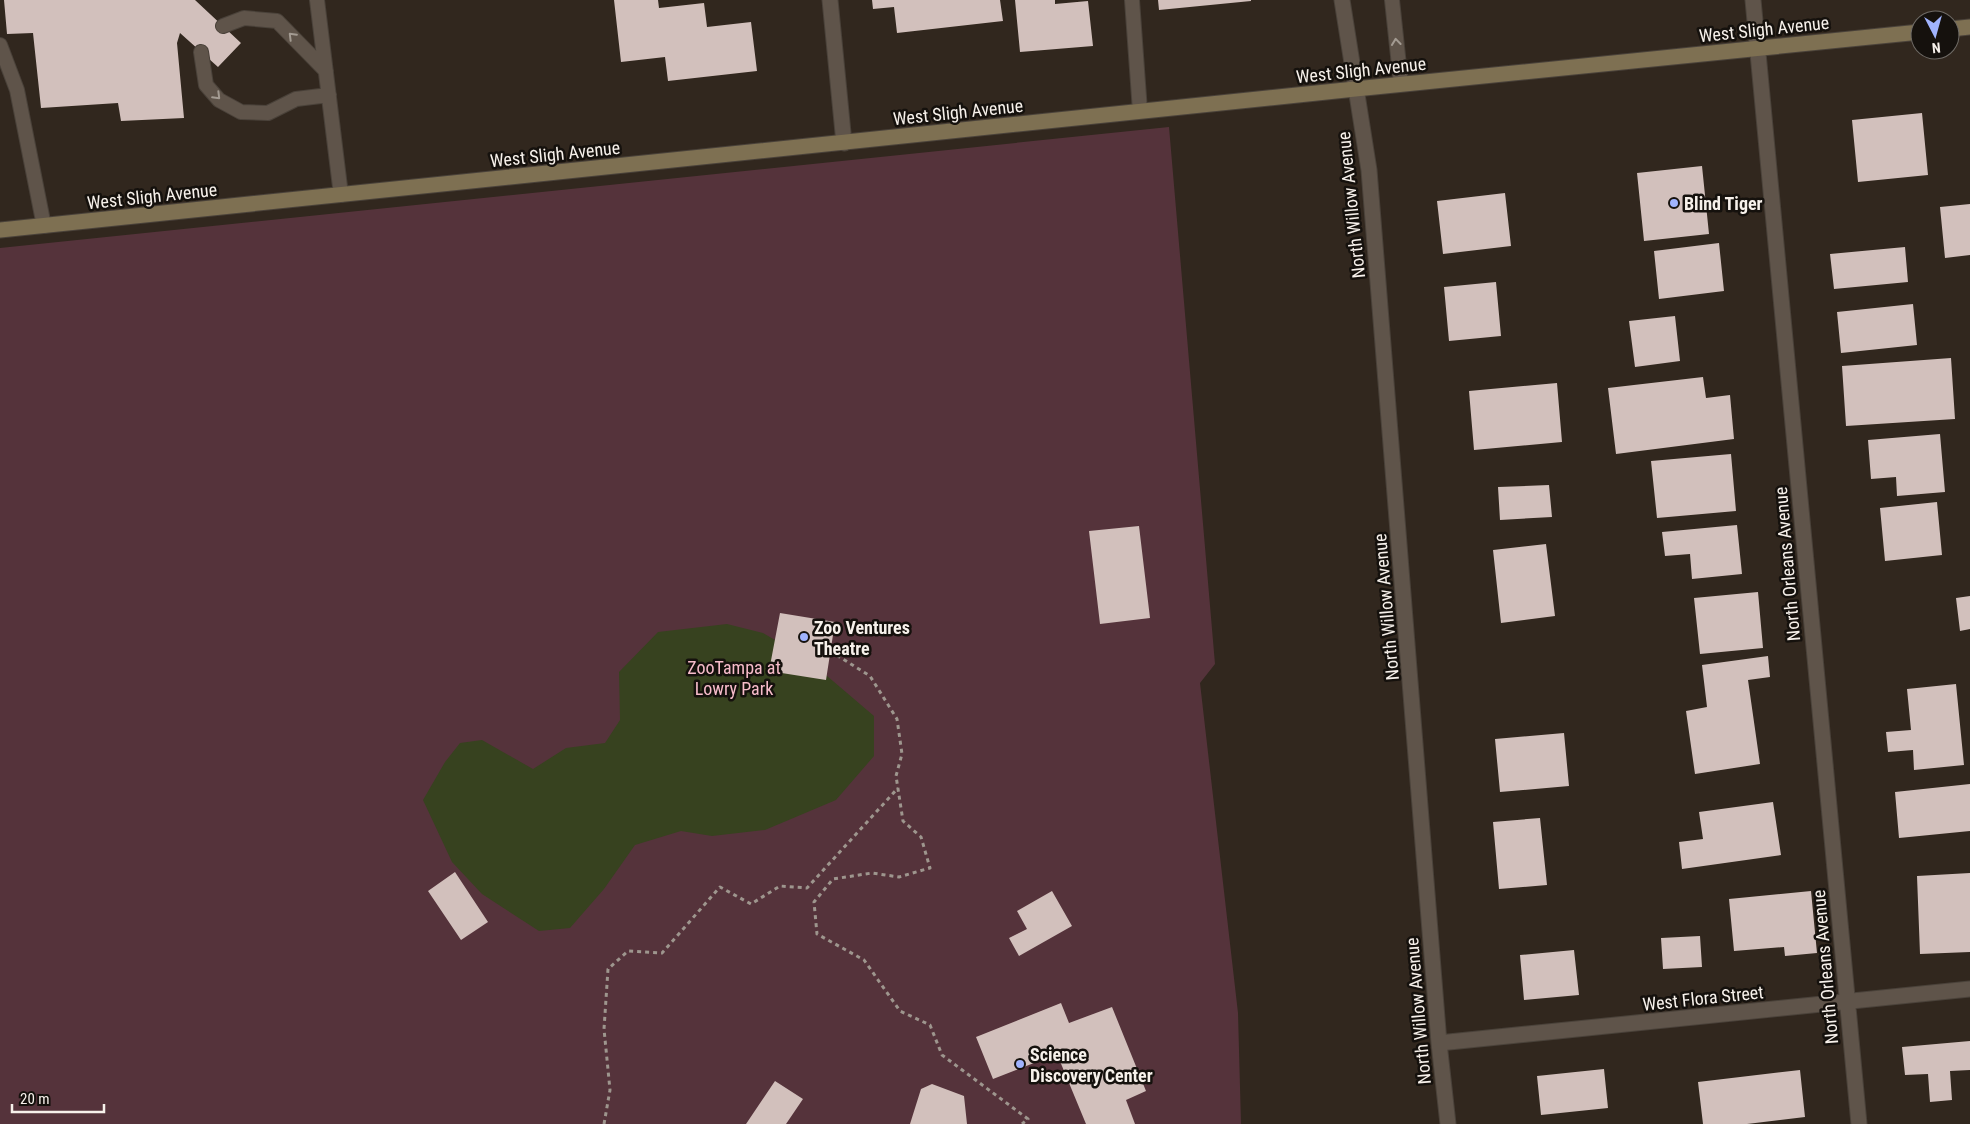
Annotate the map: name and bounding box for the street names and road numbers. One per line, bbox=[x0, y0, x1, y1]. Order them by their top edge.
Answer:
street label: West Sligh Avenue bbox=[1698, 12, 1830, 46]
street label: West Sligh Avenue bbox=[1295, 53, 1427, 87]
street label: West Sligh Avenue bbox=[892, 95, 1024, 129]
street label: North Willow Avenue bbox=[1333, 131, 1369, 279]
street label: West Sligh Avenue bbox=[489, 137, 621, 171]
street label: West Sligh Avenue bbox=[86, 179, 218, 213]
street label: North Orleans Avenue bbox=[1770, 486, 1804, 642]
street label: North Willow Avenue bbox=[1369, 533, 1403, 681]
street label: North Orleans Avenue bbox=[1808, 889, 1842, 1045]
street label: North Willow Avenue bbox=[1401, 937, 1435, 1085]
street label: West Flora Street bbox=[1642, 981, 1764, 1015]

